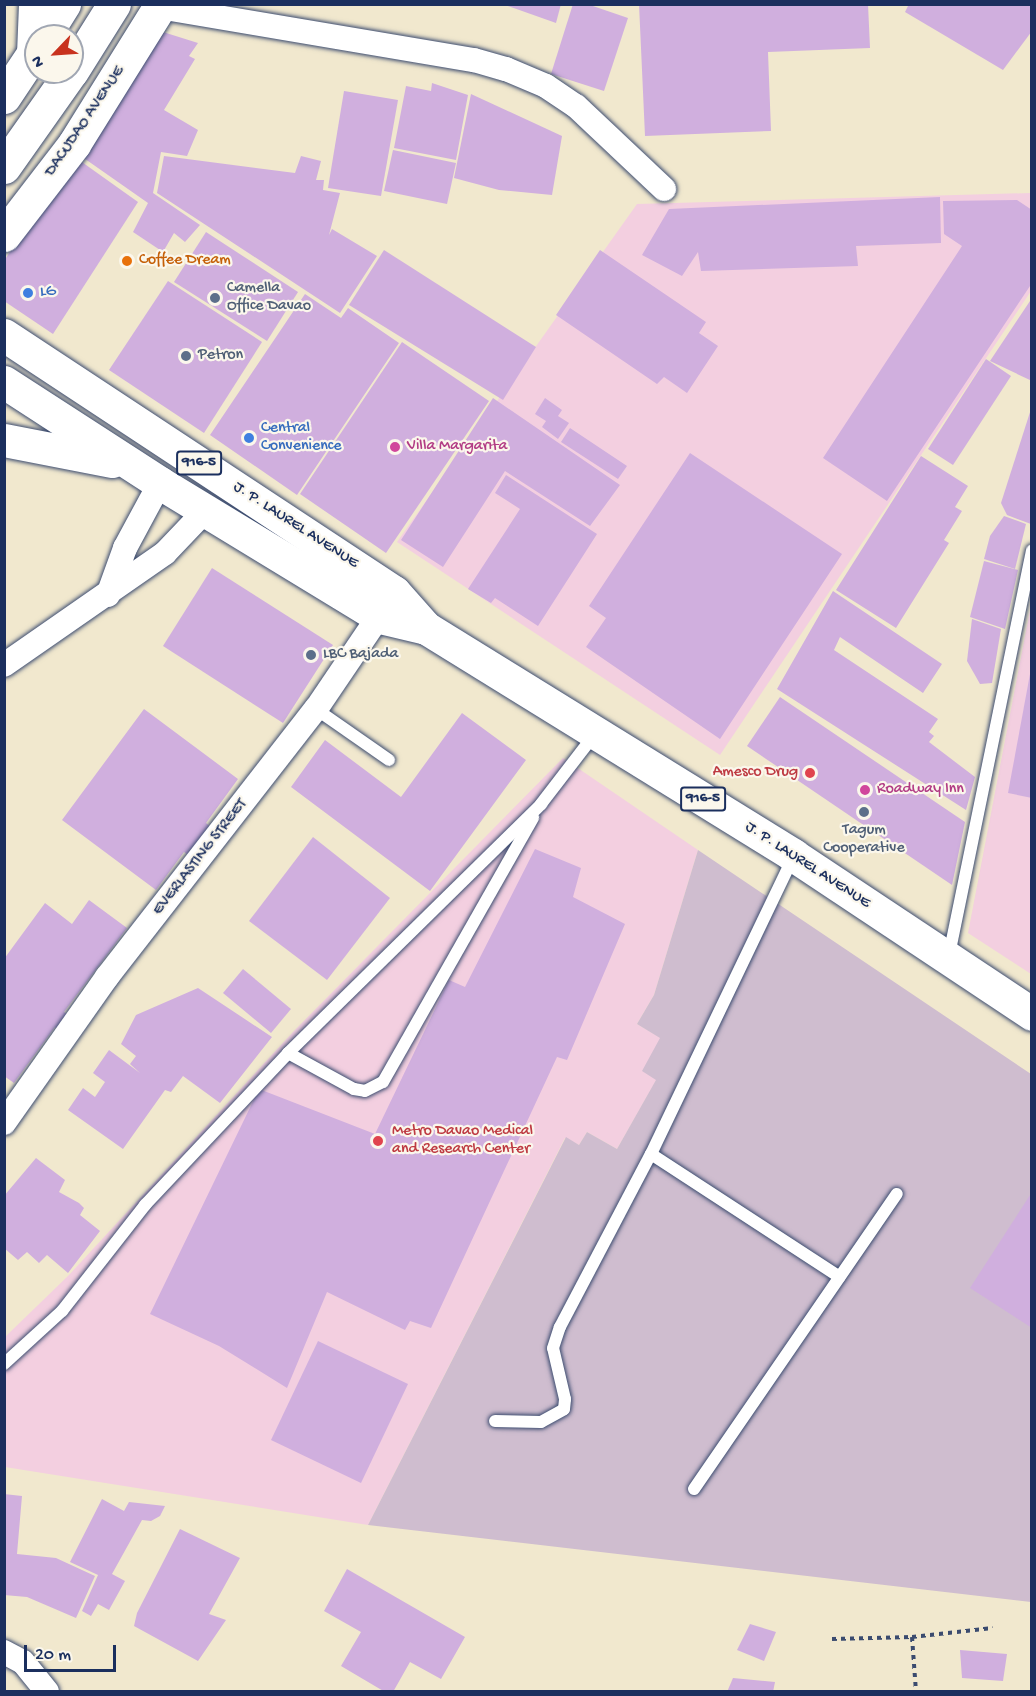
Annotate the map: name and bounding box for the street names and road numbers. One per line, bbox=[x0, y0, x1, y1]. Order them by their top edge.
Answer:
street label: DACUDAO AVENUE bbox=[42, 63, 130, 181]
road number: 916-5 bbox=[175, 451, 223, 475]
street label: J. P. LAUREL AVENUE bbox=[229, 478, 361, 574]
road number: 916-5 bbox=[679, 787, 727, 811]
street label: EVERLASTING STREET bbox=[150, 796, 252, 920]
street label: J. P. LAUREL AVENUE bbox=[741, 818, 873, 914]

